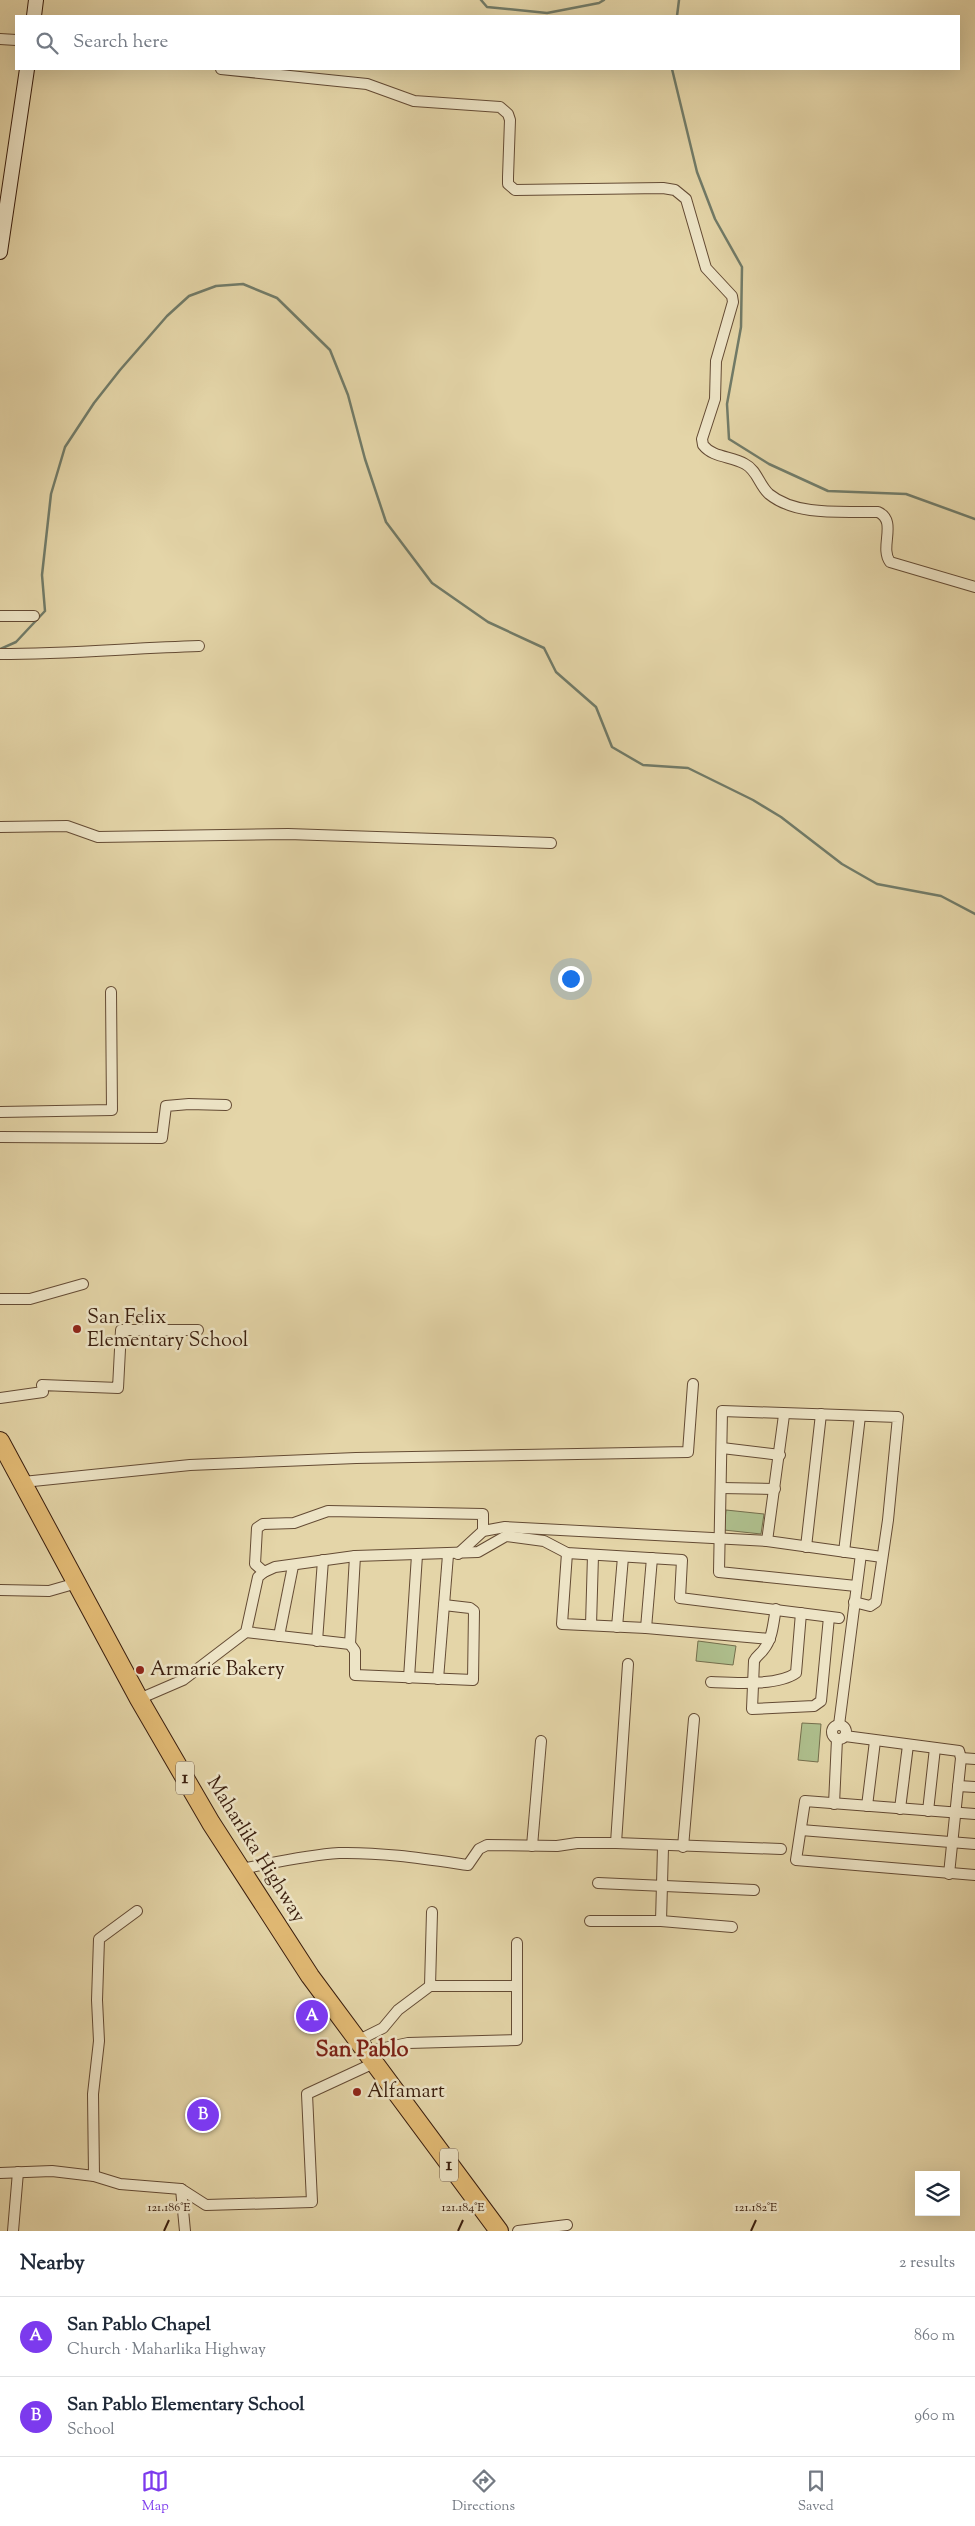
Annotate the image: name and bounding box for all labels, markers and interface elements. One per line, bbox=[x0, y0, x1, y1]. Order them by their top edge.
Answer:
search box bbox=[15, 15, 960, 70]
icon: search bbox=[33, 29, 61, 57]
text: Search here bbox=[73, 29, 168, 56]
your location bbox=[558, 966, 584, 992]
place label: San Felix Elementary School bbox=[87, 1304, 249, 1356]
marker: San Felix Elementary School bbox=[71, 1323, 83, 1335]
place label: Armarie Bakery bbox=[150, 1656, 285, 1685]
marker: Armarie Bakery bbox=[134, 1664, 146, 1676]
road number: 1 bbox=[176, 1762, 194, 1795]
street label: Maharlika Highway bbox=[198, 1771, 312, 1929]
pin: A bbox=[296, 1997, 328, 2035]
district label: San Pablo bbox=[316, 2035, 408, 2067]
place label: Alfamart bbox=[367, 2078, 445, 2107]
marker: Alfamart bbox=[351, 2086, 363, 2098]
pin: B bbox=[187, 2096, 219, 2134]
road number: 1 bbox=[440, 2148, 458, 2182]
map controls bbox=[915, 2171, 960, 2216]
button: layers bbox=[915, 2171, 960, 2216]
text: 121.186°E bbox=[147, 2199, 191, 2217]
text: 121.184°E bbox=[441, 2199, 485, 2217]
text: 121.182°E bbox=[735, 2199, 778, 2217]
text: Nearby bbox=[20, 2249, 85, 2279]
text: 2 results bbox=[899, 2252, 955, 2275]
text: San Pablo Chapel bbox=[67, 2312, 211, 2339]
text: A bbox=[30, 2325, 43, 2348]
text: 860 m bbox=[914, 2325, 955, 2348]
text: Church · Maharlika Highway bbox=[67, 2339, 266, 2362]
text: San Pablo Elementary School bbox=[67, 2392, 304, 2419]
text: B bbox=[31, 2405, 41, 2428]
text: 960 m bbox=[914, 2405, 955, 2428]
text: School bbox=[67, 2419, 115, 2442]
tab: Map bbox=[141, 2467, 169, 2517]
tab: Directions bbox=[452, 2467, 515, 2517]
tab: Saved bbox=[798, 2467, 834, 2517]

